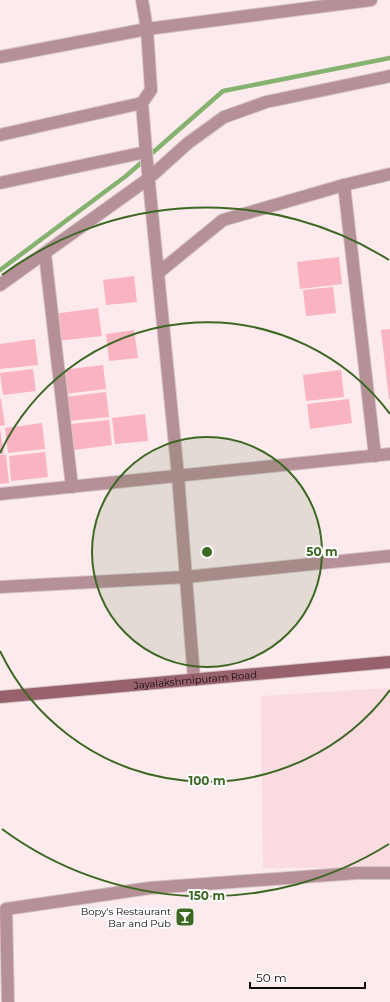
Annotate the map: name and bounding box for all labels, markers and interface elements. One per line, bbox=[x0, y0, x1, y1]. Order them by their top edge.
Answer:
text: 50 m bbox=[306, 544, 338, 559]
centre of rings bbox=[200, 545, 214, 559]
street label: Jayalakshmipuram Road bbox=[132, 668, 257, 692]
text: 100 m bbox=[189, 773, 225, 788]
text: 150 m bbox=[189, 888, 225, 903]
place label: Bopy's Restaurant Bar and Pub bbox=[81, 905, 171, 930]
bar icon: Bopy's Restaurant Bar and Pub bbox=[174, 906, 196, 928]
scale bar bbox=[250, 964, 365, 990]
text: 50 m bbox=[256, 970, 287, 985]

